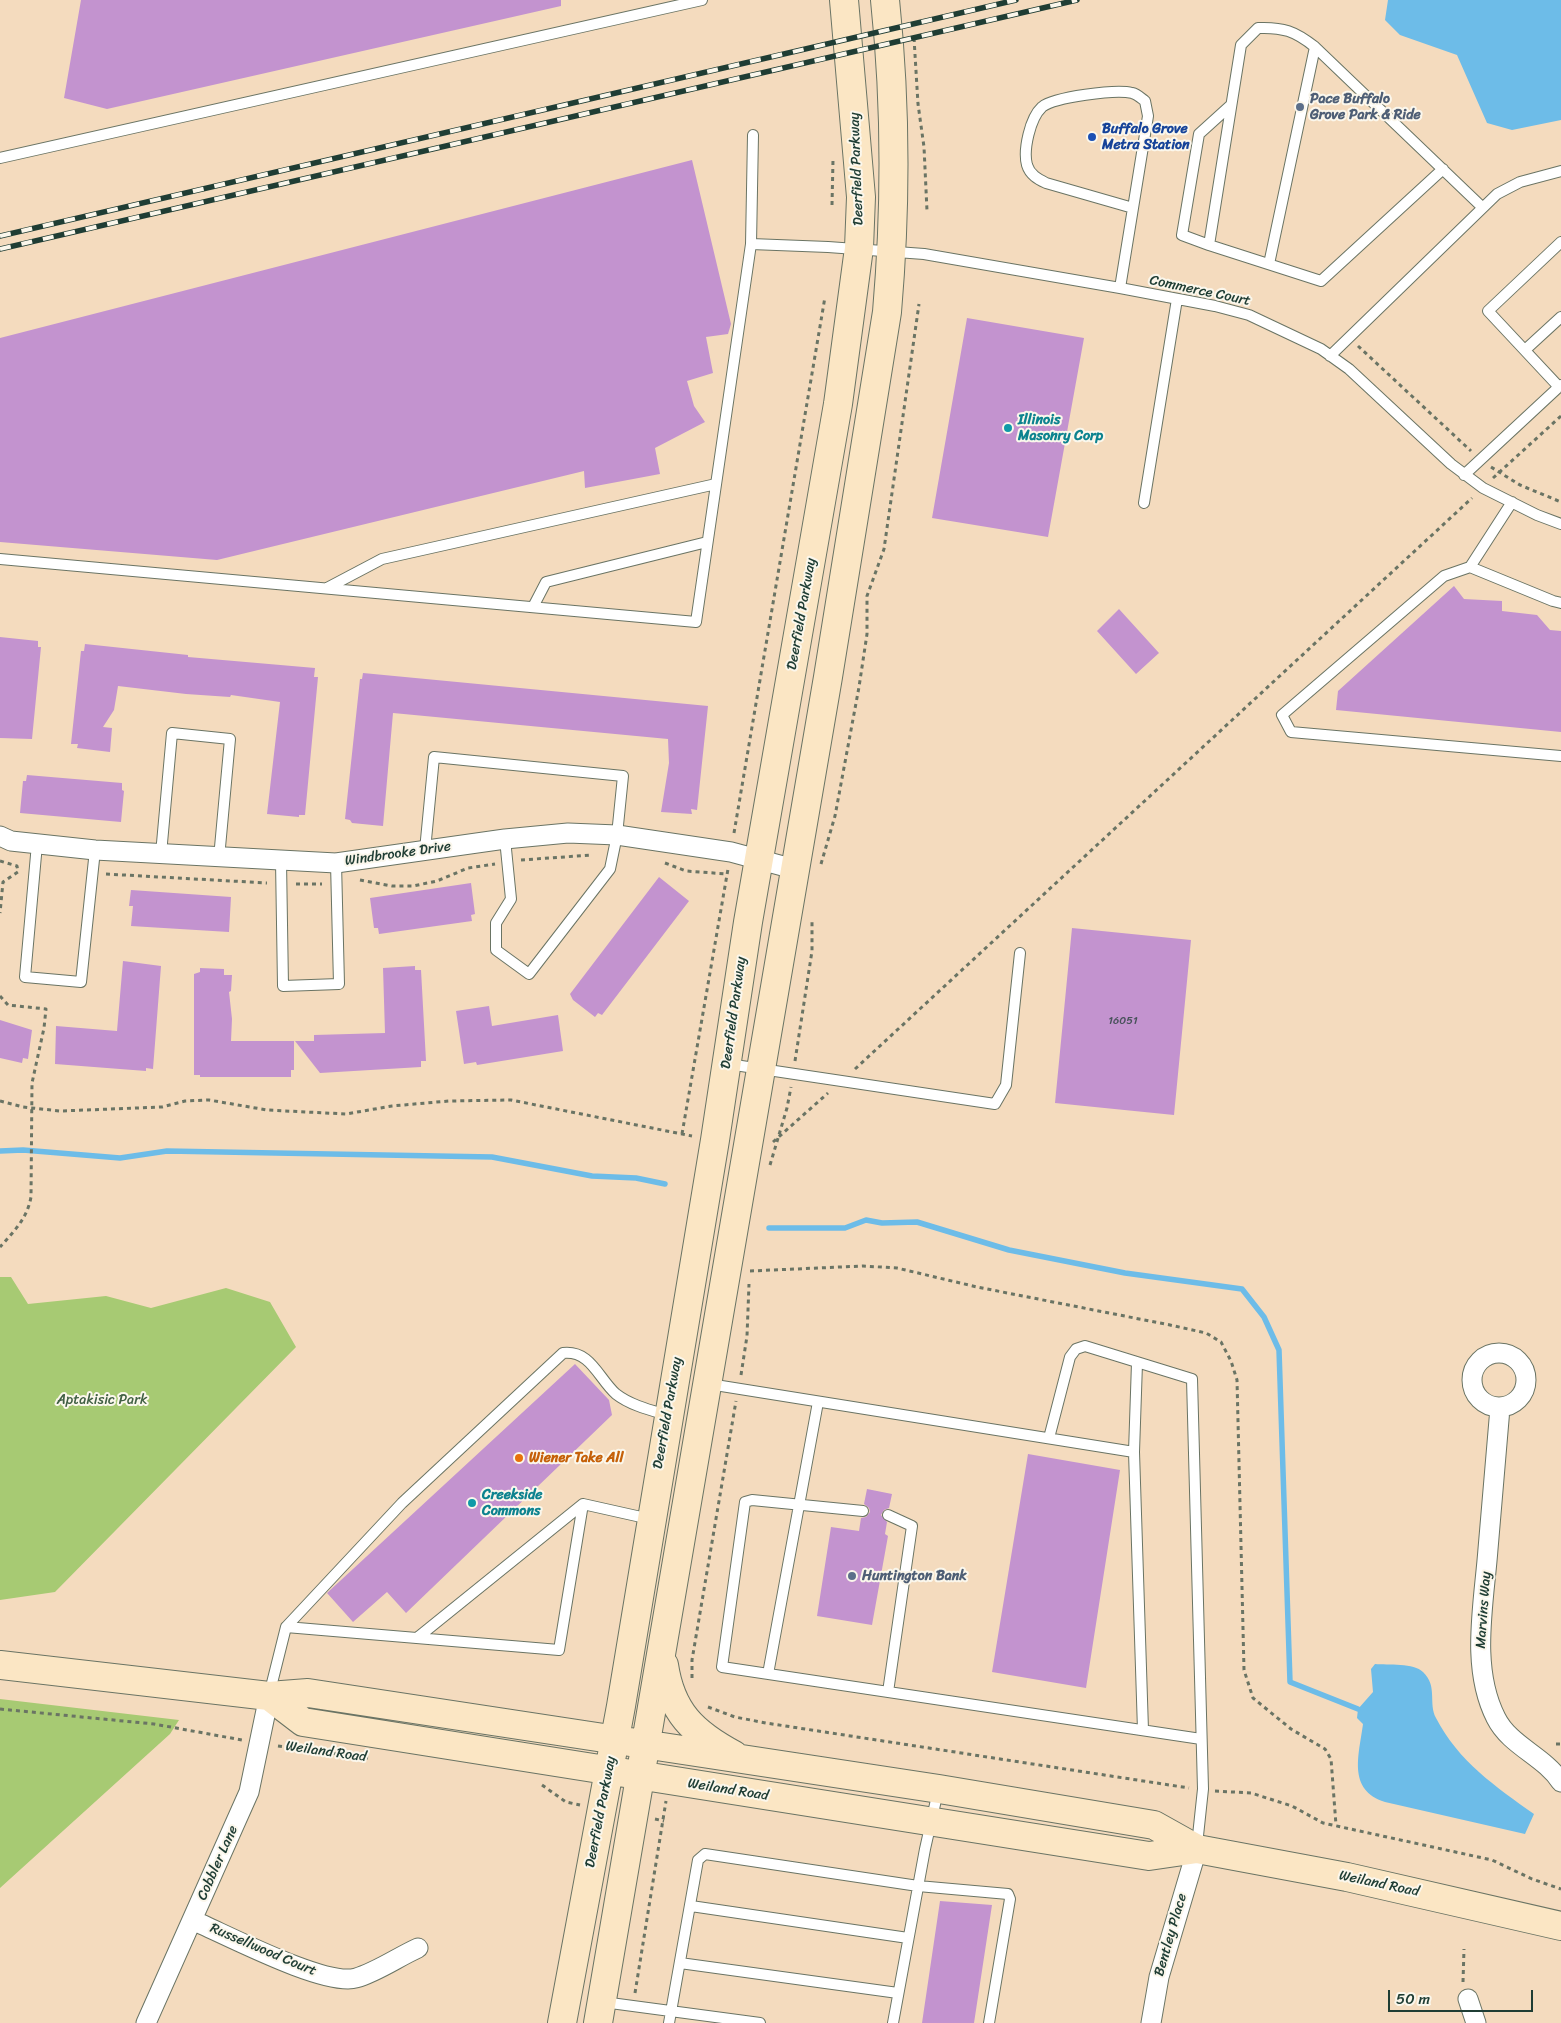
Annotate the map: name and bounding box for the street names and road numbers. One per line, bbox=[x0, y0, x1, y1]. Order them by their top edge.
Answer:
street label: Deerfield Parkway bbox=[847, 112, 867, 226]
street label: Commerce Court bbox=[1148, 272, 1252, 310]
street label: Deerfield Parkway bbox=[784, 557, 820, 671]
street label: Windbrooke Drive bbox=[344, 838, 452, 870]
street label: Deerfield Parkway bbox=[718, 956, 750, 1070]
street label: Deerfield Parkway bbox=[650, 1356, 686, 1470]
street label: Marvins Way bbox=[1473, 1571, 1495, 1649]
street label: Weiland Road bbox=[285, 1738, 367, 1766]
street label: Deerfield Parkway bbox=[582, 1755, 620, 1869]
street label: Weiland Road bbox=[686, 1775, 770, 1805]
street label: Cobbler Lane bbox=[194, 1823, 242, 1903]
street label: Weiland Road bbox=[1337, 1867, 1421, 1901]
street label: Bentley Place bbox=[1151, 1892, 1191, 1978]
street label: Russellwood Court bbox=[207, 1920, 319, 1980]

